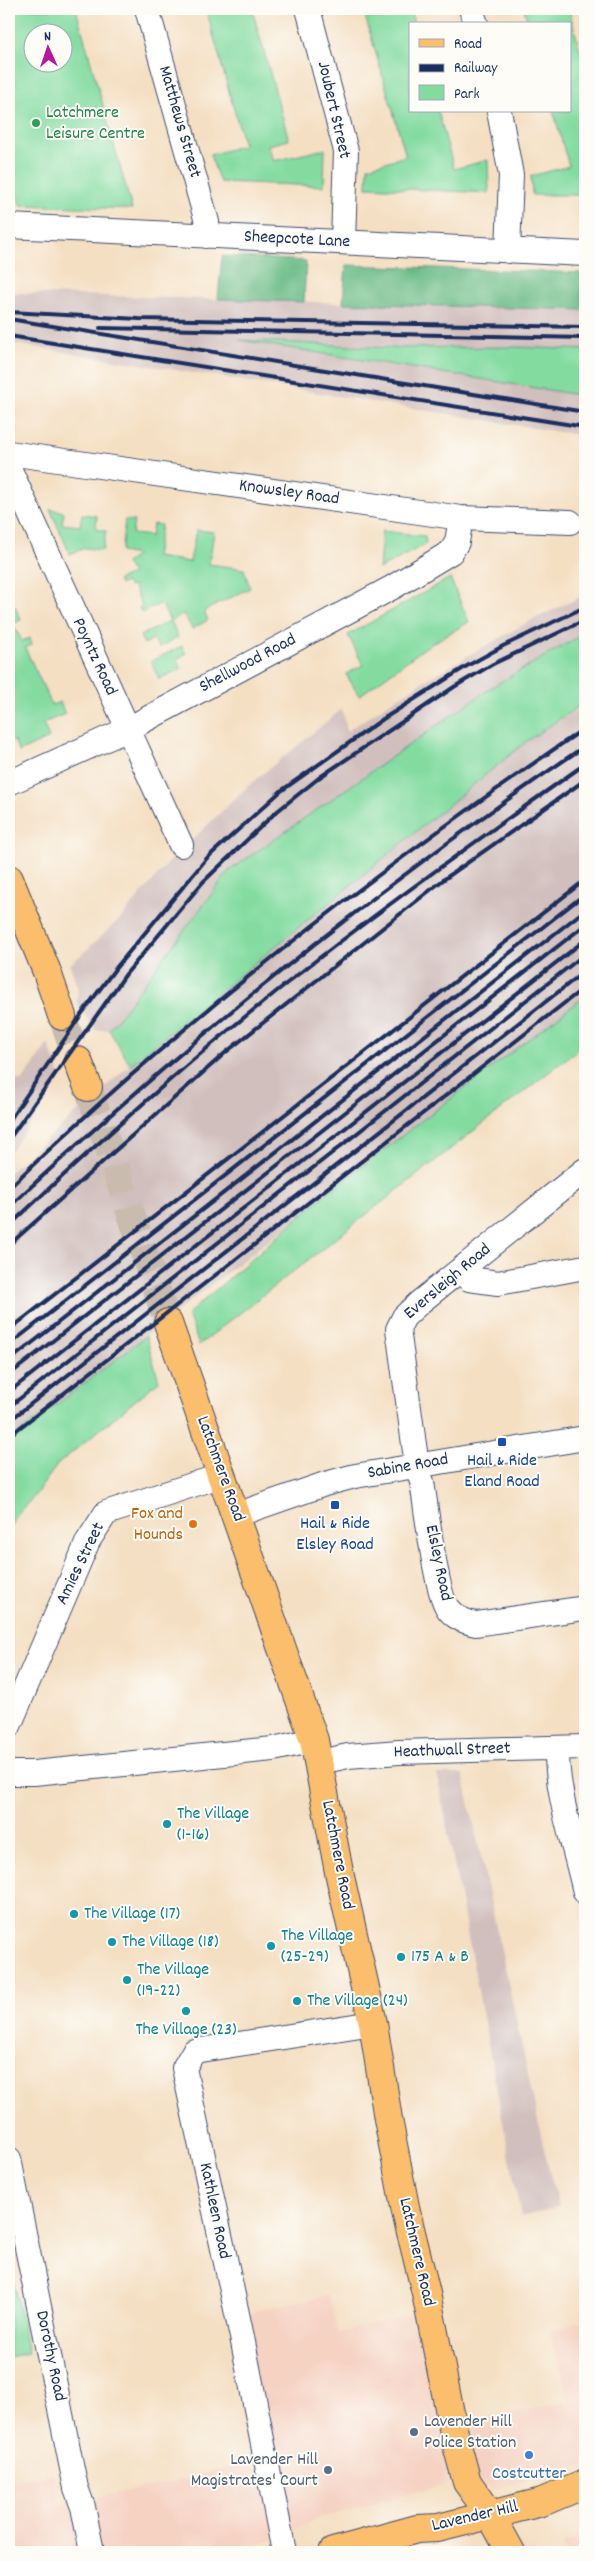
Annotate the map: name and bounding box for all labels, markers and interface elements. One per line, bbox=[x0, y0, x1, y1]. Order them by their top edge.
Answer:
north arrow bbox=[22, 22, 72, 72]
legend bbox=[409, 22, 572, 112]
text: N bbox=[43, 27, 51, 47]
text: Road bbox=[454, 34, 482, 56]
text: Railway bbox=[454, 58, 498, 80]
street label: Joubert Street bbox=[310, 59, 356, 161]
street label: Matthews Street bbox=[151, 63, 207, 181]
text: Park bbox=[454, 84, 480, 106]
place label: Latchmere Leisure Centre bbox=[46, 101, 145, 147]
marker: Latchmere Leisure Centre bbox=[30, 117, 42, 129]
street label: Sheepcote Lane bbox=[243, 225, 351, 255]
street label: Knowsley Road bbox=[237, 474, 341, 512]
street label: Poyntz Road bbox=[65, 614, 123, 700]
street label: Shellwood Road bbox=[195, 628, 301, 700]
street label: Eversleigh Road bbox=[399, 1238, 497, 1326]
street label: Latchmere Road bbox=[189, 1413, 251, 1525]
marker: Hail & Ride Eland Road bbox=[496, 1436, 508, 1448]
street label: Sabine Road bbox=[366, 1448, 450, 1486]
place label: Hail & Ride Eland Road bbox=[464, 1449, 540, 1495]
marker: Hail & Ride Elsley Road bbox=[329, 1499, 341, 1511]
place label: Fox and Hounds bbox=[131, 1502, 183, 1548]
place label: Hail & Ride Elsley Road bbox=[296, 1512, 374, 1558]
street label: Amies Street bbox=[50, 1518, 112, 1609]
marker: Fox and Hounds bbox=[187, 1518, 199, 1530]
street label: Elsley Road bbox=[418, 1523, 458, 1603]
street label: Heathwall Street bbox=[393, 1736, 511, 1766]
street label: Latchmere Road bbox=[314, 1798, 360, 1912]
place label: The Village (1-16) bbox=[177, 1802, 249, 1848]
marker: The Village (1-16) bbox=[161, 1818, 173, 1830]
place label: The Village (17) bbox=[84, 1902, 180, 1927]
marker: The Village (17) bbox=[68, 1908, 80, 1920]
place label: The Village (25-29) bbox=[281, 1924, 353, 1970]
place label: The Village (18) bbox=[122, 1930, 219, 1955]
marker: The Village (18) bbox=[106, 1936, 118, 1948]
marker: The Village (25-29) bbox=[265, 1940, 277, 1952]
place label: 175 A & B bbox=[411, 1945, 469, 1970]
marker: 175 A & B bbox=[395, 1951, 407, 1963]
place label: The Village (19-22) bbox=[137, 1958, 209, 2004]
marker: The Village (19-22) bbox=[121, 1974, 133, 1986]
place label: The Village (24) bbox=[307, 1989, 408, 2014]
marker: The Village (24) bbox=[291, 1995, 303, 2007]
marker: The Village (23) bbox=[180, 2005, 192, 2017]
place label: The Village (23) bbox=[135, 2018, 237, 2043]
street label: Kathleen Road bbox=[192, 2161, 236, 2261]
street label: Latchmere Road bbox=[391, 2195, 441, 2309]
street label: Dorothy Road bbox=[28, 2308, 72, 2404]
place label: Lavender Hill Police Station bbox=[424, 2410, 516, 2456]
marker: Lavender Hill Police Station bbox=[408, 2426, 420, 2438]
place label: Lavender Hill Magistrates' Court bbox=[191, 2448, 319, 2494]
marker: Costcutter bbox=[523, 2449, 535, 2461]
place label: Costcutter bbox=[492, 2462, 566, 2487]
marker: Lavender Hill Magistrates' Court bbox=[322, 2464, 334, 2476]
street label: Lavender Hill bbox=[429, 2495, 521, 2539]

